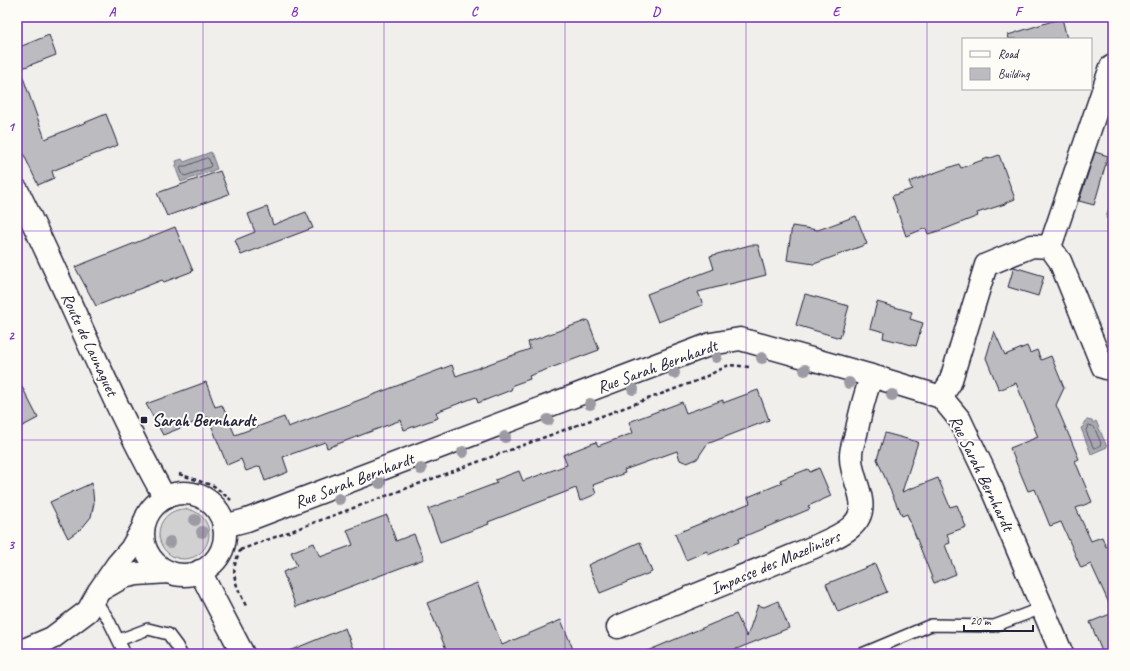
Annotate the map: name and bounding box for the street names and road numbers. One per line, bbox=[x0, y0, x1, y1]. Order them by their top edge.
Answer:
street label: Route de Launaguet bbox=[56, 289, 124, 401]
street label: Rue Sarah Bernhardt bbox=[594, 334, 722, 398]
street label: Rue Sarah Bernhardt bbox=[944, 412, 1020, 537]
street label: Rue Sarah Bernhardt bbox=[292, 447, 419, 513]
street label: Impasse des Mazeliniers bbox=[707, 525, 844, 599]

